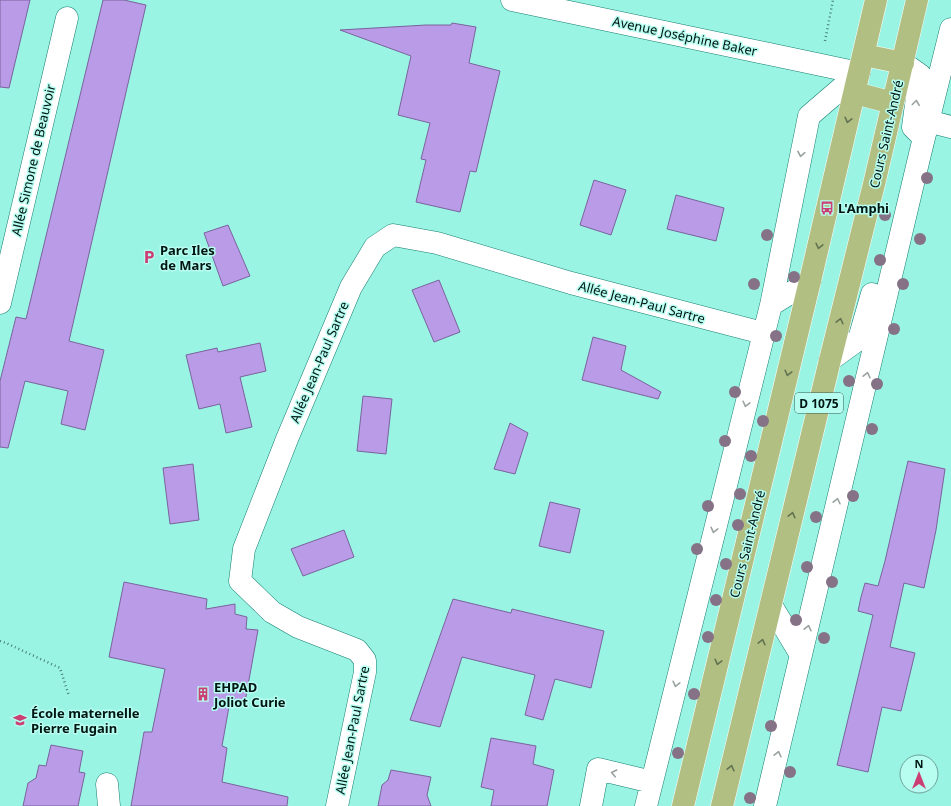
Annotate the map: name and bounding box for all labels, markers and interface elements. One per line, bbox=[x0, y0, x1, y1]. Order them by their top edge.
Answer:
street label: Avenue Joséphine Baker bbox=[611, 12, 760, 60]
street label: Cours Saint-André bbox=[865, 78, 907, 190]
street label: Allée Simone de Beauvoir bbox=[7, 82, 59, 238]
one-way arrow bbox=[911, 100, 920, 106]
one-way arrow bbox=[844, 116, 853, 123]
one-way arrow bbox=[798, 151, 806, 158]
place label: L'Amphi bbox=[838, 199, 889, 217]
bus stop icon: L'Amphi bbox=[819, 200, 835, 216]
place label: Parc Iles de Mars bbox=[160, 241, 215, 274]
one-way arrow bbox=[815, 243, 823, 250]
parking icon: Parc Iles de Mars bbox=[141, 249, 157, 265]
street label: Allée Jean-Paul Sartre bbox=[577, 276, 707, 328]
street label: Allée Jean-Paul Sartre bbox=[285, 299, 353, 425]
one-way arrow bbox=[835, 318, 843, 324]
one-way arrow bbox=[785, 370, 793, 376]
one-way arrow bbox=[863, 372, 871, 378]
road number: D 1075 bbox=[795, 393, 843, 413]
one-way arrow bbox=[742, 401, 750, 407]
street label: Cours Saint-André bbox=[725, 488, 769, 600]
one-way arrow bbox=[833, 498, 841, 505]
one-way arrow bbox=[788, 512, 796, 519]
one-way arrow bbox=[711, 527, 719, 534]
one-way arrow bbox=[803, 625, 811, 631]
one-way arrow bbox=[757, 639, 766, 646]
one-way arrow bbox=[714, 659, 722, 665]
street label: Allée Jean-Paul Sartre bbox=[331, 664, 373, 796]
place label: EHPAD Joliot Curie bbox=[213, 678, 286, 711]
one-way arrow bbox=[673, 681, 681, 687]
building icon: EHPAD Joliot Curie bbox=[195, 686, 211, 702]
place label: École maternelle Pierre Fugain bbox=[31, 704, 140, 737]
school or university icon: École maternelle Pierre Fugain bbox=[12, 712, 28, 728]
one-way arrow bbox=[773, 751, 781, 758]
north arrow bbox=[899, 754, 939, 794]
text: N bbox=[915, 756, 923, 771]
one-way arrow bbox=[727, 765, 735, 771]
one-way arrow bbox=[611, 769, 617, 777]

